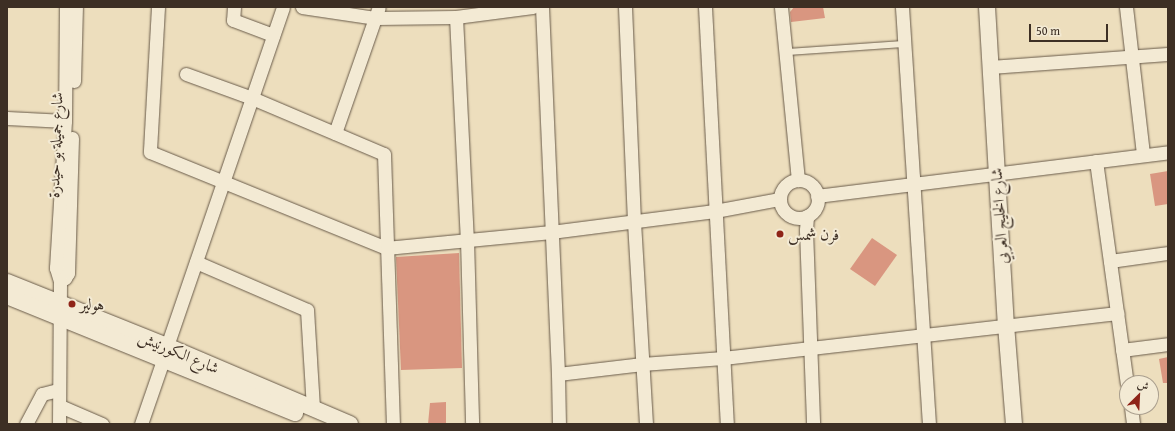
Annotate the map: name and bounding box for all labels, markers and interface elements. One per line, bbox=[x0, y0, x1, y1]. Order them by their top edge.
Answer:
scale bar bbox=[1031, 16, 1110, 42]
text: 50 m bbox=[1036, 22, 1060, 39]
street label: شارع جميلة بو حيدرة bbox=[44, 92, 66, 198]
street label: شارع الخليج العربي bbox=[986, 167, 1012, 265]
place label: فرن شمس bbox=[788, 224, 839, 244]
marker: فرن شمس bbox=[775, 229, 785, 239]
place label: هولير bbox=[80, 294, 104, 314]
marker: هولير bbox=[67, 299, 77, 309]
street label: شارع الكورنيش bbox=[136, 326, 222, 378]
north arrow bbox=[1119, 375, 1159, 415]
text: ش bbox=[1135, 375, 1152, 394]

